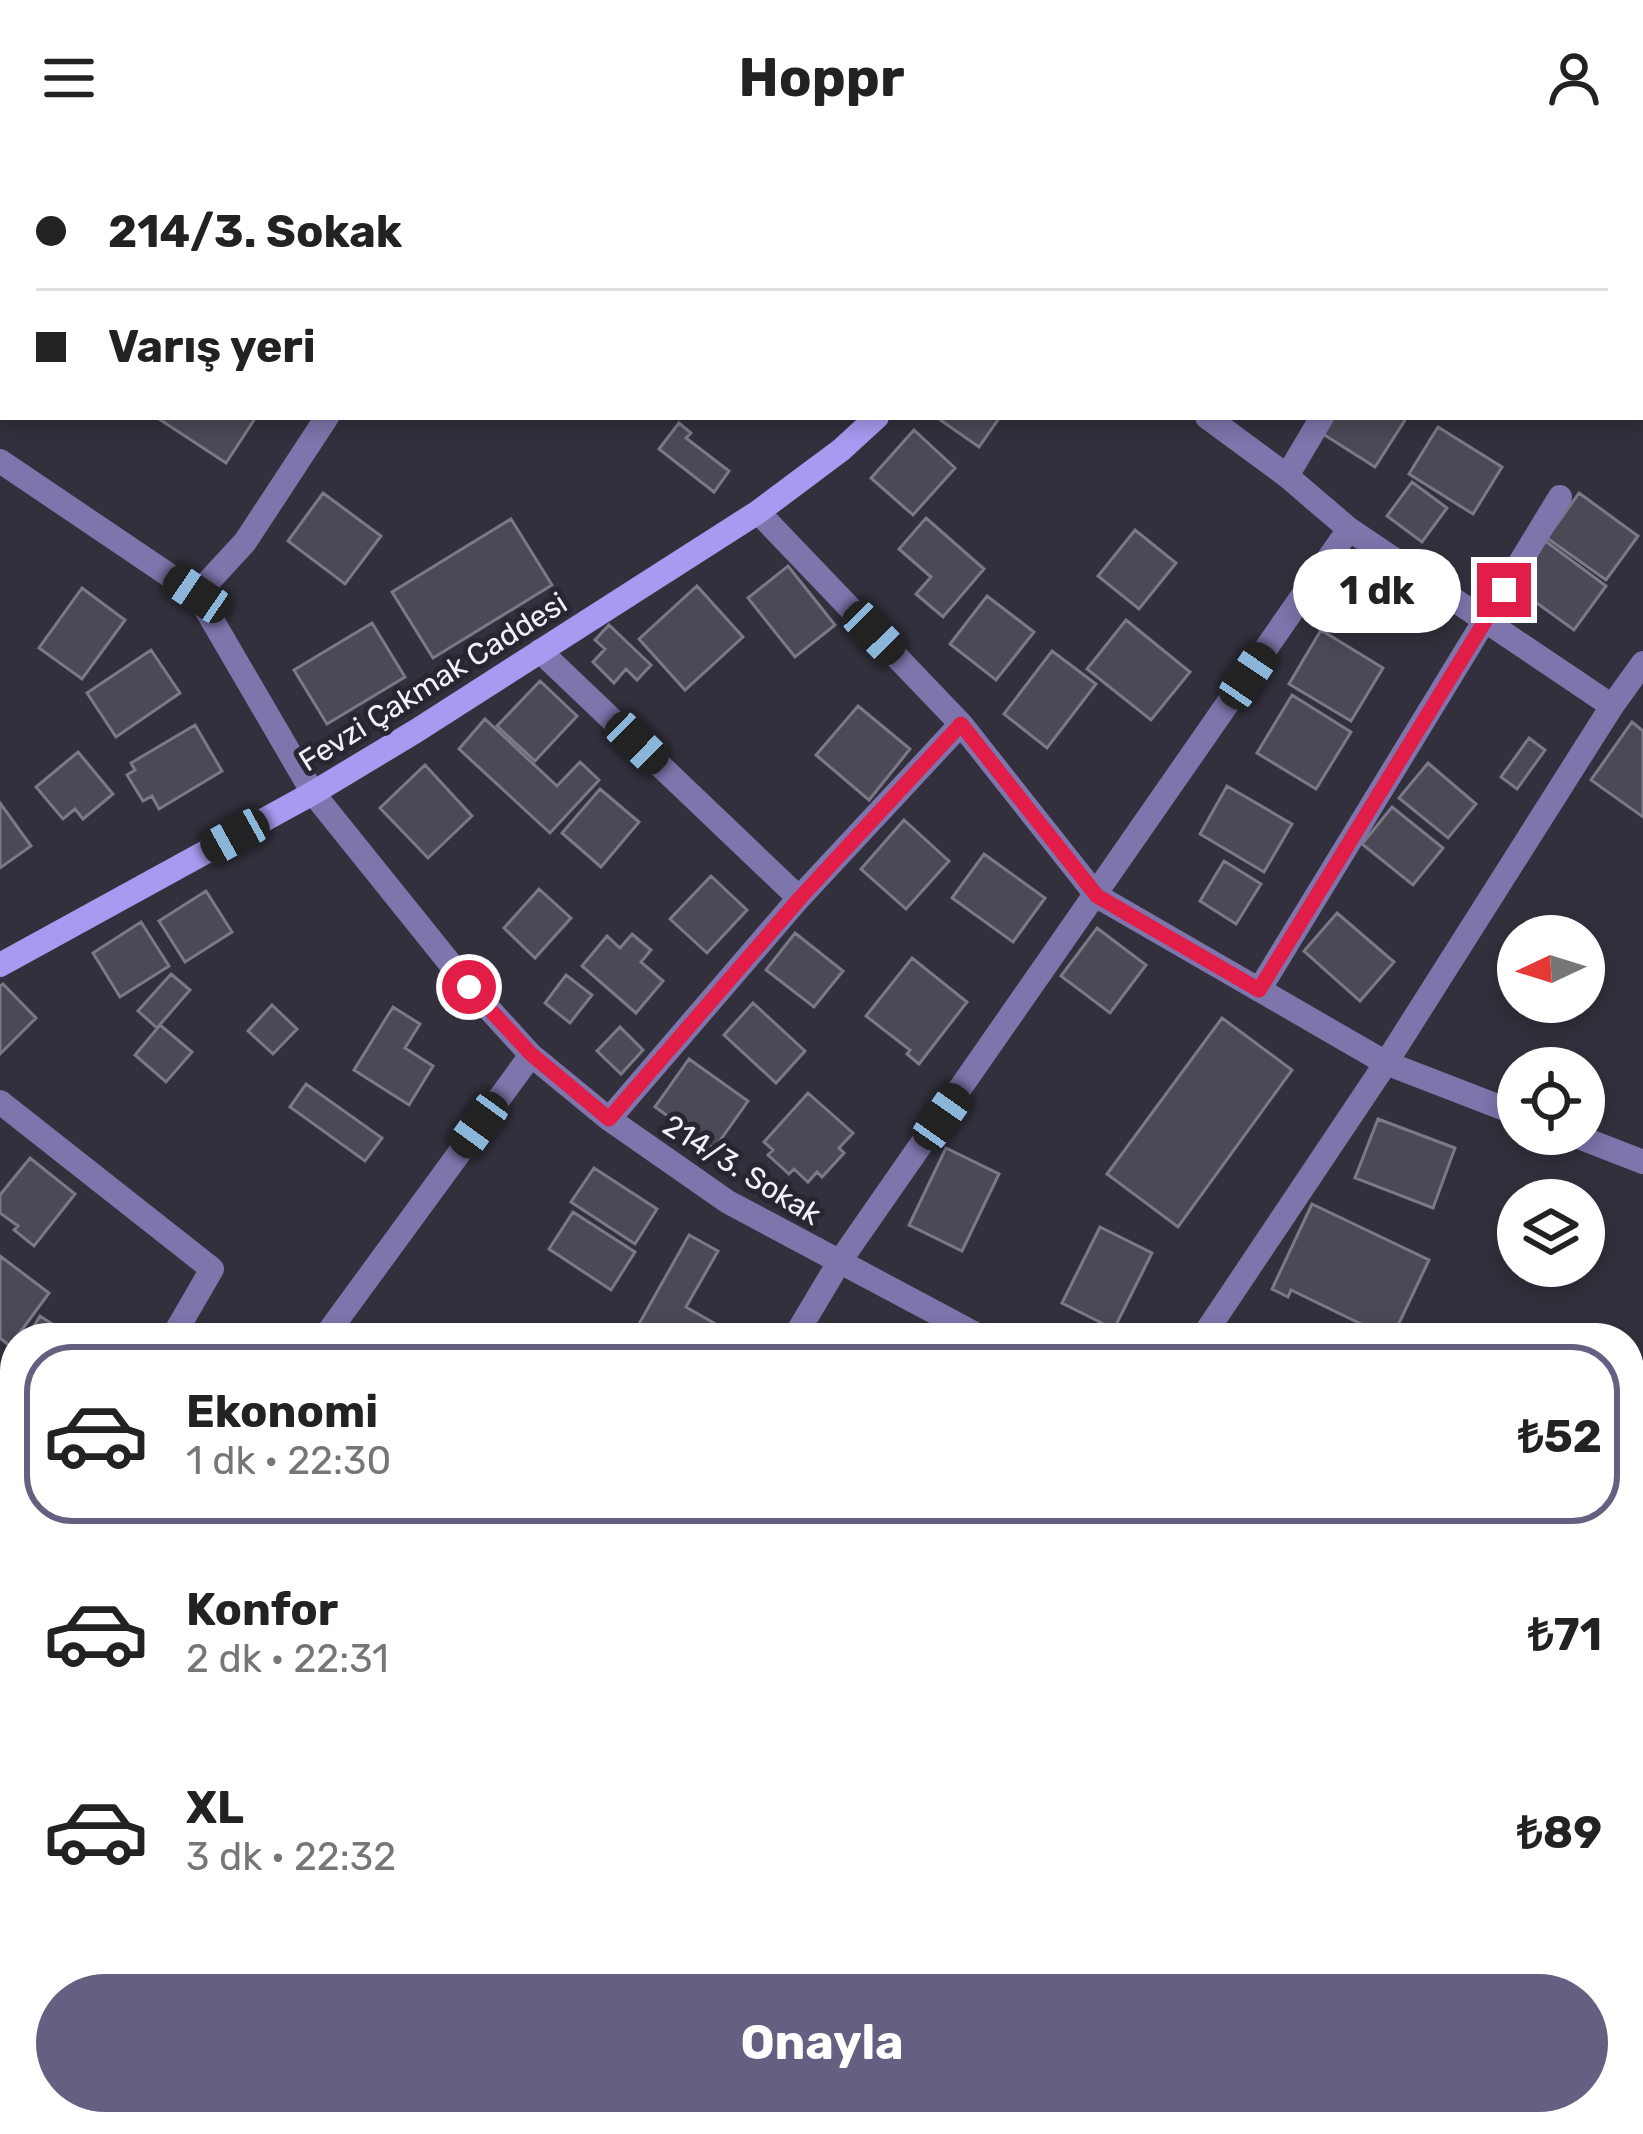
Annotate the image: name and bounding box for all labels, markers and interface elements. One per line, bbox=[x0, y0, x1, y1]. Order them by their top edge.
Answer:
icon: menu bbox=[36, 45, 102, 111]
icon: person bbox=[1541, 45, 1607, 111]
text: Hoppr bbox=[739, 46, 904, 110]
text: 214/3. Sokak bbox=[108, 205, 402, 258]
text: Varış yeri bbox=[108, 320, 316, 373]
callout: 1 dk bbox=[1294, 548, 1462, 632]
car bbox=[157, 559, 237, 629]
route end bbox=[1477, 563, 1531, 617]
text: 1 dk bbox=[1339, 568, 1415, 614]
street label: Fevzi Çakmak Caddesi bbox=[292, 585, 574, 779]
car bbox=[836, 595, 912, 671]
car bbox=[1213, 636, 1283, 716]
car bbox=[599, 705, 675, 781]
car bbox=[195, 803, 275, 869]
north arrow bbox=[1497, 915, 1605, 1023]
map controls bbox=[1497, 915, 1605, 1287]
route start bbox=[442, 960, 496, 1014]
button: locate bbox=[1497, 1047, 1605, 1155]
car bbox=[907, 1077, 977, 1157]
car bbox=[443, 1085, 515, 1165]
street label: 214/3. Sokak bbox=[656, 1107, 828, 1233]
button: layers bbox=[1497, 1179, 1605, 1287]
icon: car bbox=[42, 1380, 150, 1488]
text: Ekonomi bbox=[186, 1385, 378, 1438]
text: ₺52 bbox=[1518, 1410, 1602, 1463]
text: 1 dk · 22:30 bbox=[186, 1438, 391, 1484]
icon: car bbox=[42, 1578, 150, 1686]
text: Konfor bbox=[186, 1583, 338, 1636]
text: ₺71 bbox=[1528, 1608, 1602, 1661]
text: 2 dk · 22:31 bbox=[186, 1636, 389, 1682]
icon: car bbox=[42, 1776, 150, 1884]
text: XL bbox=[186, 1781, 244, 1834]
text: ₺89 bbox=[1517, 1806, 1602, 1859]
text: 3 dk · 22:32 bbox=[186, 1834, 396, 1880]
button: Onayla bbox=[36, 1974, 1608, 2112]

